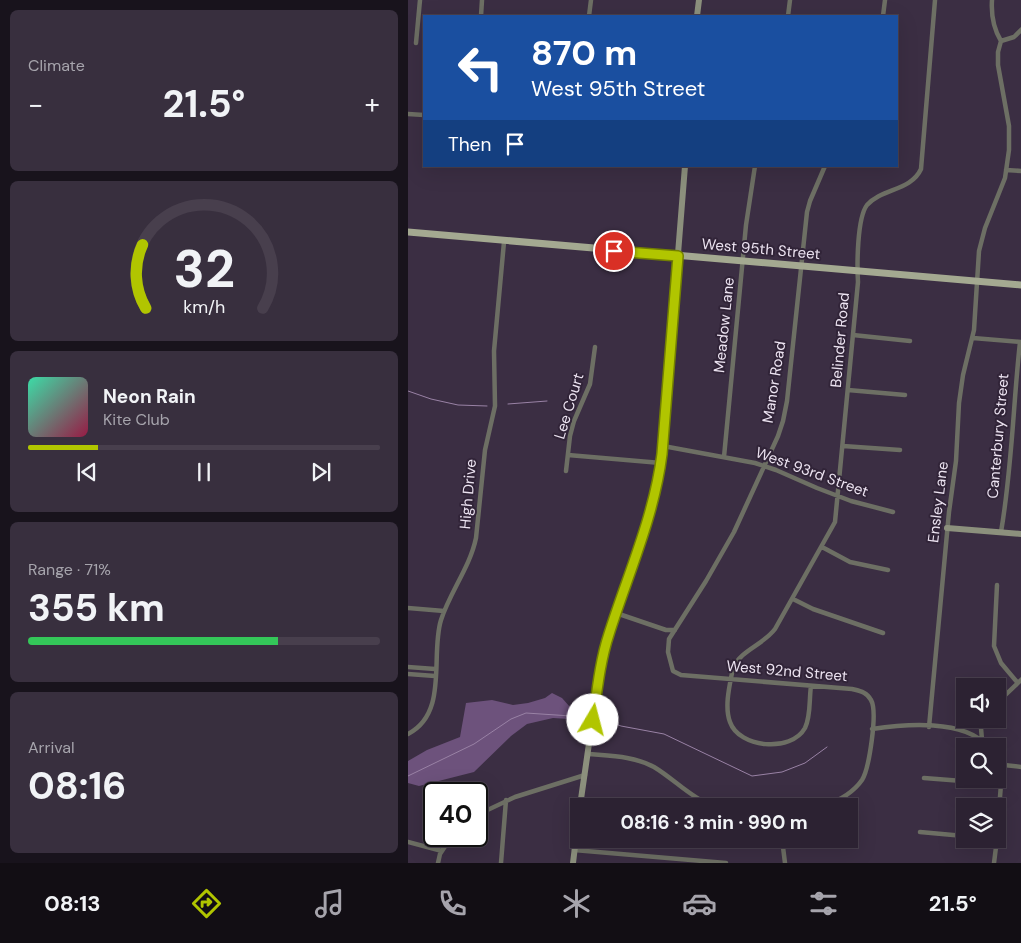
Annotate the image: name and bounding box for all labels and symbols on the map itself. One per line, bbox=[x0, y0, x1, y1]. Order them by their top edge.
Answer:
pin bbox=[593, 230, 635, 272]
street label: West 95th Street bbox=[701, 234, 821, 264]
street label: Meadow Lane bbox=[709, 276, 739, 374]
street label: Belinder Road bbox=[826, 292, 854, 388]
street label: Manor Road bbox=[758, 340, 790, 424]
street label: Lee Court bbox=[549, 370, 589, 442]
street label: Canterbury Street bbox=[983, 372, 1013, 499]
street label: West 93rd Street bbox=[753, 442, 871, 502]
street label: High Drive bbox=[455, 458, 481, 530]
street label: Ensley Lane bbox=[923, 460, 953, 544]
street label: West 92nd Street bbox=[726, 656, 849, 686]
position arrow bbox=[566, 693, 618, 745]
speed limit sign: 40 bbox=[423, 782, 488, 847]

